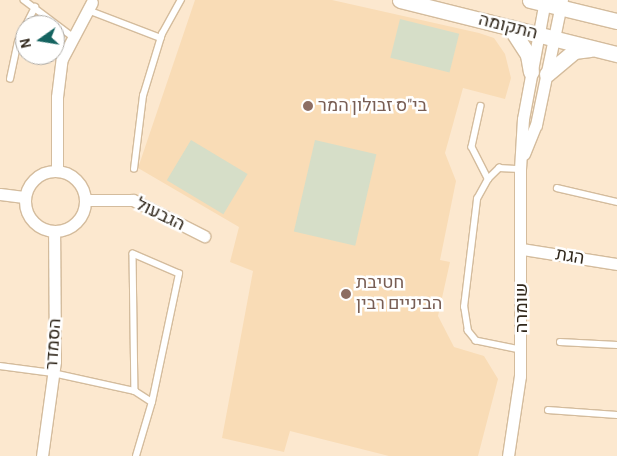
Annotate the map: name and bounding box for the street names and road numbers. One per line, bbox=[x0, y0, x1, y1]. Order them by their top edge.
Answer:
street label: התקומה bbox=[476, 9, 540, 45]
street label: הגבעול bbox=[132, 194, 188, 236]
street label: הגת bbox=[554, 244, 586, 270]
street label: שומרה bbox=[511, 283, 533, 333]
street label: הסמדר bbox=[41, 317, 67, 371]

